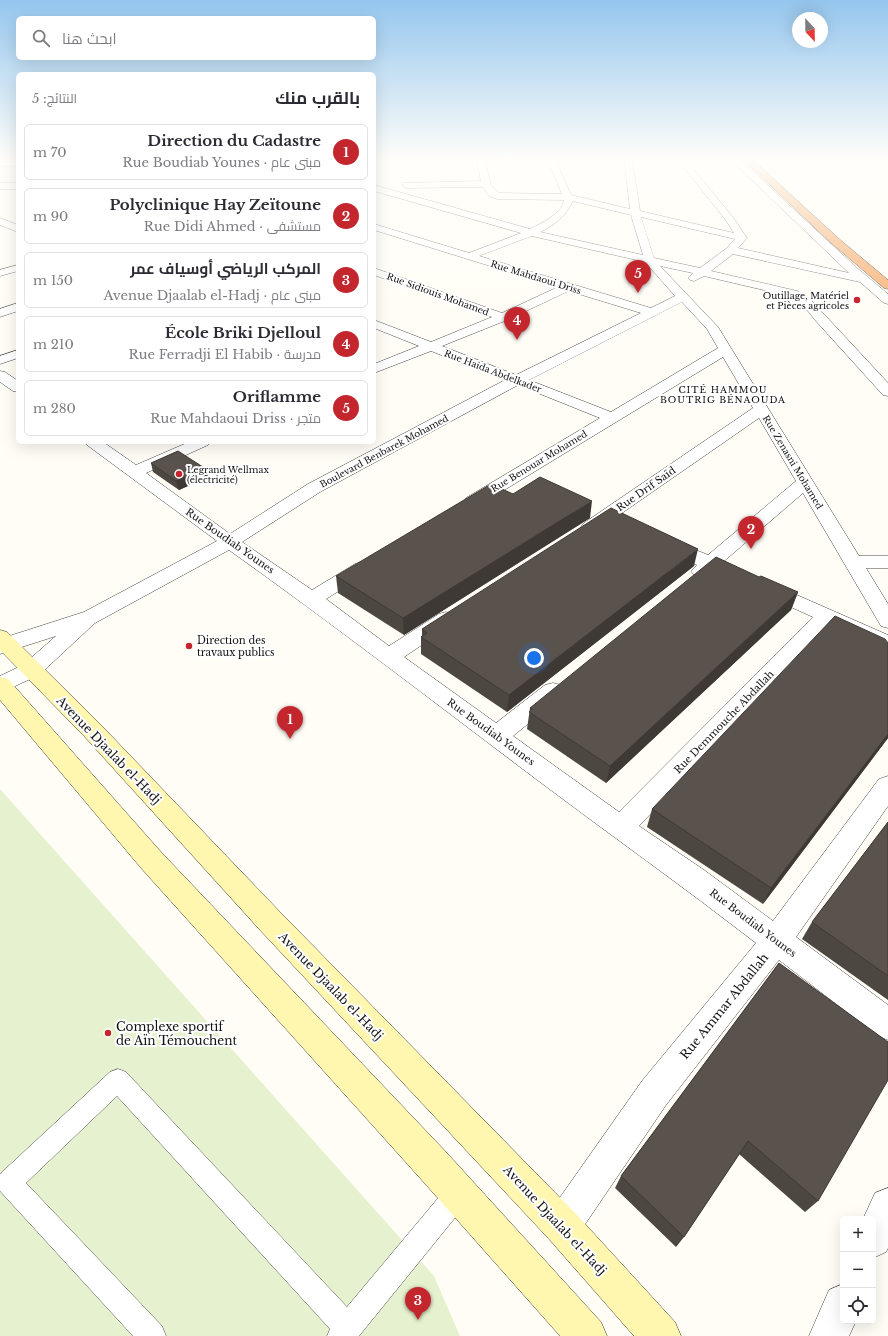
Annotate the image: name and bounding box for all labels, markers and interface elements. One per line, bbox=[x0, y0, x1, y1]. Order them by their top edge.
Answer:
north arrow bbox=[792, 12, 828, 48]
search box bbox=[16, 16, 376, 60]
icon: search bbox=[30, 27, 52, 49]
text: ابحث هنا bbox=[62, 29, 116, 48]
text: بالقرب منك bbox=[275, 88, 360, 109]
text: النتائج: 5 bbox=[32, 90, 77, 107]
text: Direction du Cadastre bbox=[147, 131, 321, 150]
text: 70 m bbox=[33, 144, 67, 161]
text: 1 bbox=[343, 144, 349, 161]
text: مبنى عام · Rue Boudiab Younes bbox=[123, 154, 321, 171]
text: Polyclinique Hay Zeïtoune bbox=[109, 195, 321, 214]
text: 90 m bbox=[33, 208, 68, 225]
text: 2 bbox=[342, 208, 350, 225]
text: مستشفى · Rue Didi Ahmed bbox=[144, 218, 321, 235]
street label: Rue Mahdaoui Driss bbox=[489, 258, 583, 296]
text: المركب الرياضي أوسياف عمر bbox=[130, 259, 321, 278]
pin: 5 bbox=[625, 260, 651, 293]
street label: Rue Sidiouis Mohamed bbox=[385, 270, 491, 318]
text: 150 m bbox=[33, 272, 73, 289]
text: 3 bbox=[342, 272, 350, 289]
text: مبنى عام · Avenue Djaalab el-Hadj bbox=[104, 287, 321, 304]
place label: Outillage, Matériel et Pièces agricoles bbox=[763, 290, 849, 311]
marker: Outillage, Matériel et Pièces agricoles bbox=[852, 295, 862, 305]
pin: 4 bbox=[504, 307, 530, 340]
text: École Briki Djelloul bbox=[165, 323, 321, 342]
text: 210 m bbox=[33, 336, 74, 353]
text: 4 bbox=[342, 336, 350, 353]
text: مدرسة · Rue Ferradji El Habib bbox=[129, 346, 321, 363]
street label: Rue Haida Abdelkader bbox=[443, 347, 544, 395]
district label: CITÉ HAMMOU BOUTRIG BÉNAOUDA bbox=[660, 384, 786, 405]
text: Oriflamme bbox=[233, 387, 321, 406]
text: 280 m bbox=[33, 400, 76, 417]
text: 5 bbox=[342, 400, 350, 417]
text: متجر · Rue Mahdaoui Driss bbox=[150, 410, 321, 427]
street label: Boulevard Benbarek Mohamed bbox=[318, 412, 450, 490]
street label: Rue Zenasni Mohamed bbox=[761, 413, 825, 511]
street label: Rue Benouar Mohamed bbox=[489, 428, 589, 494]
place label: Legrand Wellmax (électricité) bbox=[187, 464, 269, 485]
street label: Rue Drif Saïd bbox=[614, 464, 678, 514]
marker: Legrand Wellmax (électricité) bbox=[174, 469, 184, 479]
street label: Rue Boudiab Younes bbox=[183, 505, 277, 577]
pin: 2 bbox=[738, 516, 764, 549]
place label: Direction des travaux publics bbox=[197, 634, 275, 659]
marker: Direction des travaux publics bbox=[184, 641, 194, 651]
your location bbox=[524, 648, 544, 668]
street label: Rue Demmouche Abdallah bbox=[671, 668, 777, 776]
street label: Avenue Djaalab el-Hadj bbox=[53, 692, 164, 807]
street label: Rue Boudiab Younes bbox=[444, 696, 538, 769]
pin: 1 bbox=[277, 706, 303, 739]
street label: Rue Boudiab Younes bbox=[707, 886, 799, 960]
street label: Avenue Djaalab el-Hadj bbox=[275, 928, 386, 1043]
street label: Rue Ammar Abdallah bbox=[677, 950, 771, 1062]
place label: Complexe sportif de Aïn Témouchent bbox=[116, 1019, 237, 1048]
marker: Complexe sportif de Aïn Témouchent bbox=[103, 1028, 113, 1038]
street label: Avenue Djaalab el-Hadj bbox=[500, 1161, 610, 1278]
map controls bbox=[840, 1216, 876, 1324]
button: + bbox=[840, 1216, 876, 1252]
button: − bbox=[840, 1252, 876, 1288]
pin: 3 bbox=[405, 1287, 431, 1320]
button: locate bbox=[840, 1288, 876, 1324]

